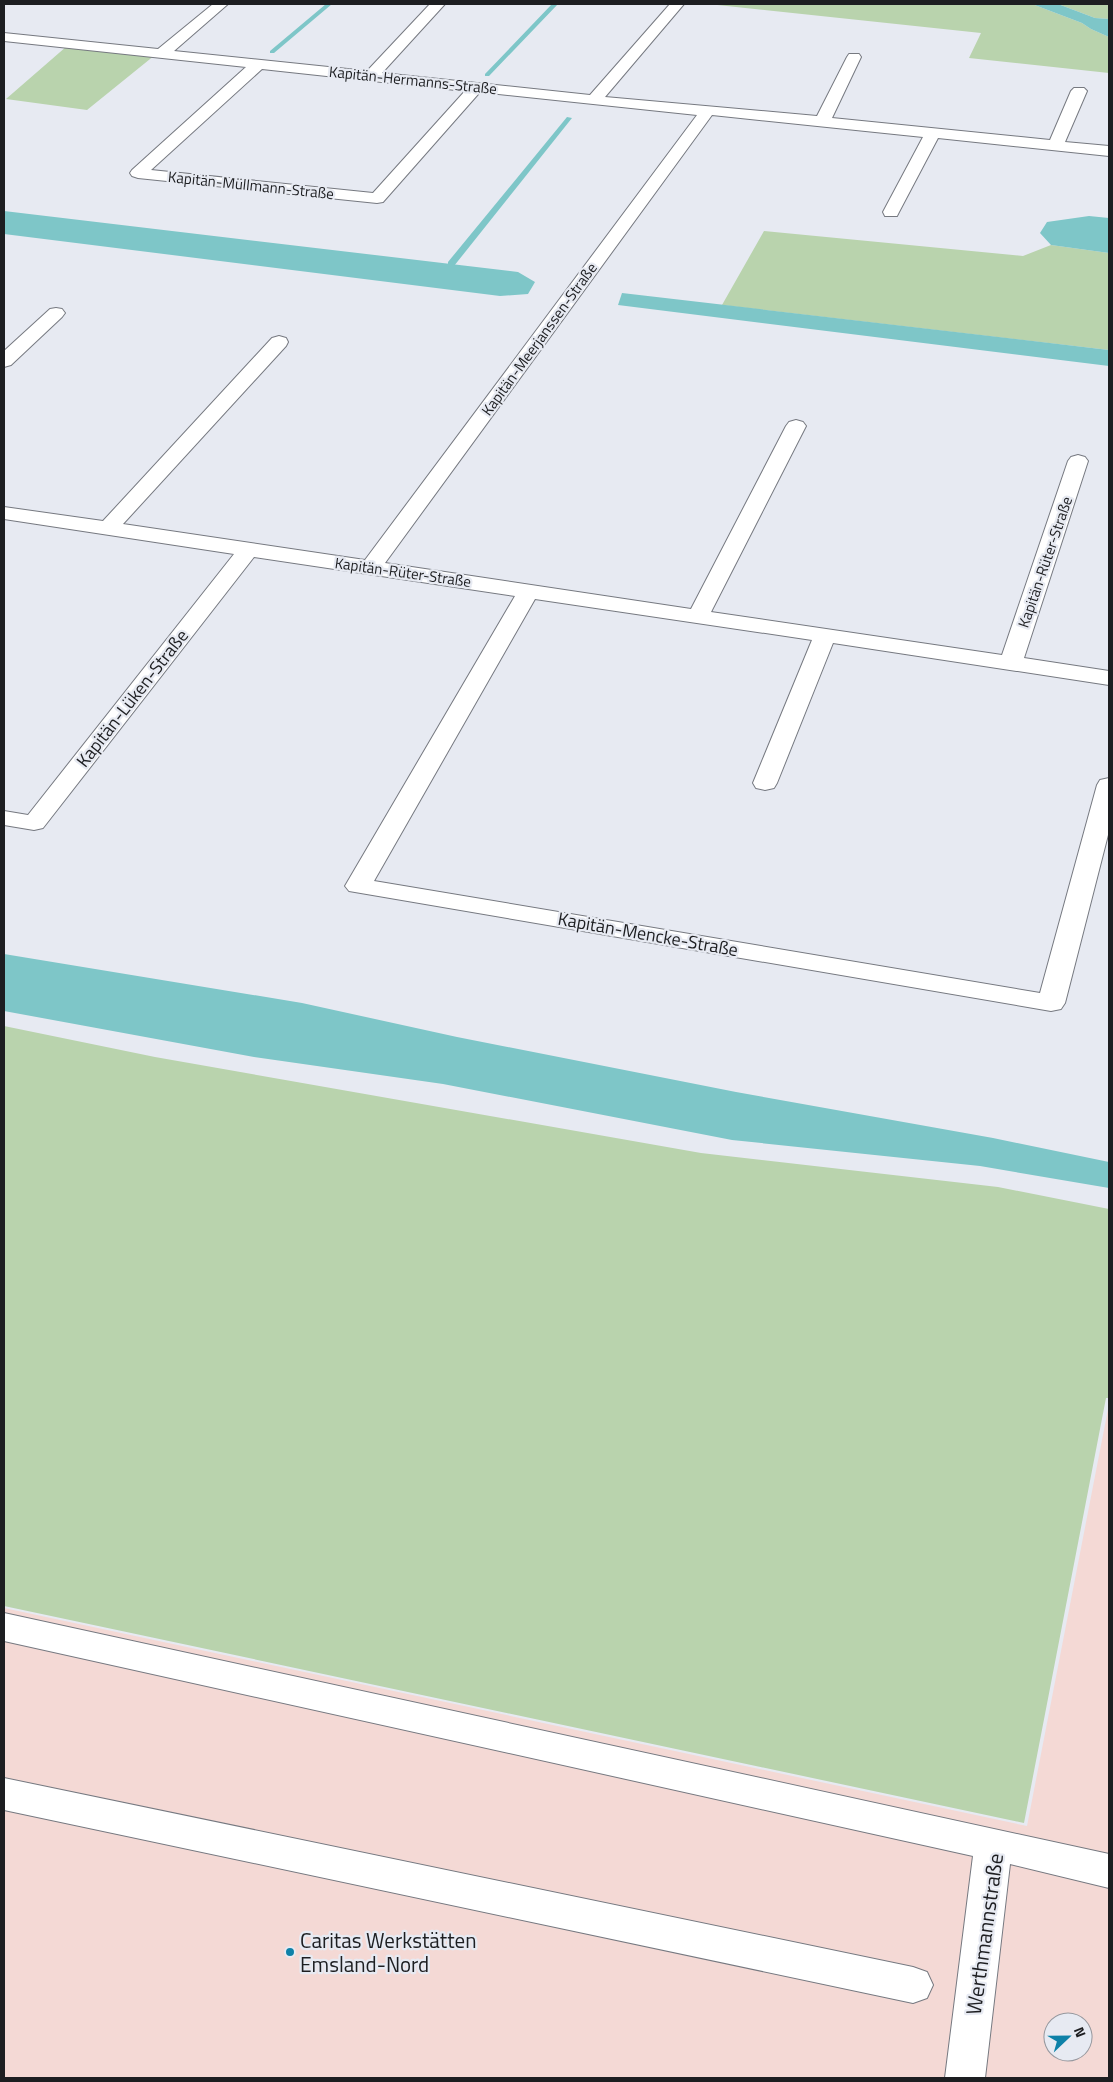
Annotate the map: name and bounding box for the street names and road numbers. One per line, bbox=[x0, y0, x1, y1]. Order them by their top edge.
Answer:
street label: Kapitän-Hermanns-Straße bbox=[328, 60, 498, 100]
street label: Kapitän-Müllmann-Straße bbox=[167, 165, 335, 205]
street label: Kapitän-Meerjanssen-Straße bbox=[476, 258, 602, 420]
street label: Kapitän-Rüter-Straße bbox=[1012, 493, 1078, 631]
street label: Kapitän-Rüter-Straße bbox=[333, 551, 473, 593]
street label: Kapitän-Lüken-Straße bbox=[69, 623, 195, 773]
street label: Kapitän-Mencke-Straße bbox=[556, 905, 740, 963]
street label: Werthmannstraße bbox=[957, 1851, 1011, 2017]

